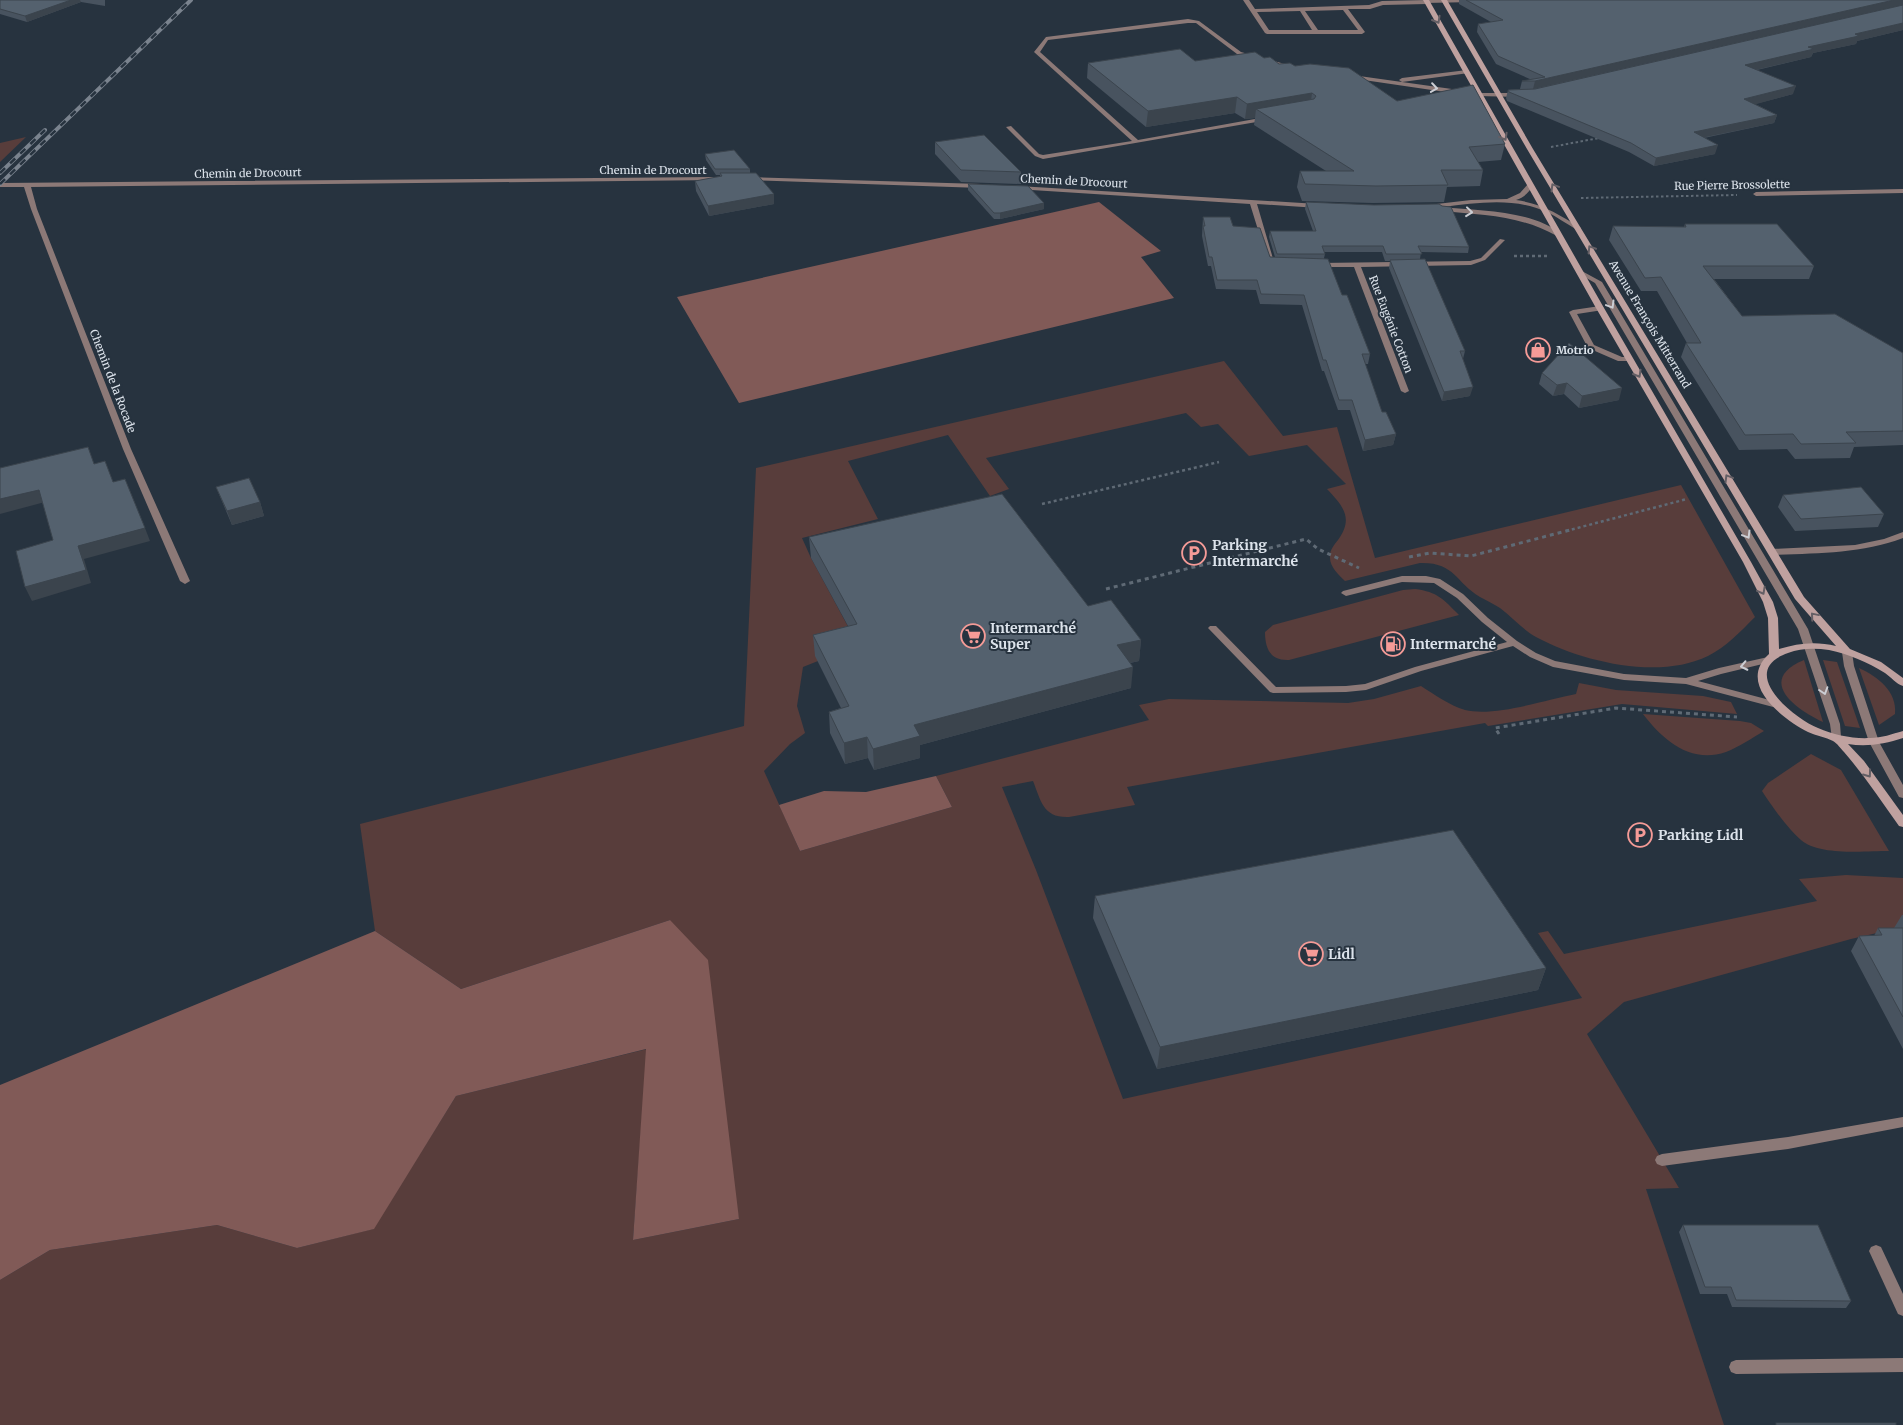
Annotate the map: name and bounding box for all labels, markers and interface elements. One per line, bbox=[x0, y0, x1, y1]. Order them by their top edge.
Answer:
one-way arrow bbox=[1431, 15, 1441, 24]
one-way arrow bbox=[1431, 82, 1439, 93]
one-way arrow bbox=[1498, 132, 1508, 141]
street label: Chemin de Drocourt bbox=[599, 163, 707, 177]
street label: Chemin de Drocourt bbox=[194, 165, 302, 181]
street label: Chemin de Drocourt bbox=[1020, 171, 1129, 191]
street label: Rue Pierre Brossolette bbox=[1674, 177, 1790, 193]
one-way arrow bbox=[1550, 184, 1560, 193]
one-way arrow bbox=[1465, 207, 1473, 218]
one-way arrow bbox=[1588, 245, 1598, 254]
street label: Avenue François Mitterrand bbox=[1606, 256, 1694, 391]
street label: Rue Eugénie Cotton bbox=[1366, 273, 1416, 375]
one-way arrow bbox=[1605, 299, 1615, 308]
street label: Chemin de la Rocade bbox=[87, 327, 139, 435]
shop icon: Motrio bbox=[1525, 337, 1551, 363]
place label: Motrio bbox=[1556, 343, 1594, 357]
one-way arrow bbox=[1631, 368, 1641, 377]
one-way arrow bbox=[1724, 475, 1734, 484]
one-way arrow bbox=[1741, 530, 1751, 539]
place label: Parking Intermarché bbox=[1212, 536, 1299, 570]
parking icon: Parking Intermarché bbox=[1181, 540, 1207, 566]
one-way arrow bbox=[1756, 585, 1766, 594]
one-way arrow bbox=[1811, 612, 1820, 621]
place label: Intermarché Super bbox=[990, 619, 1077, 653]
supermarket icon: Intermarché Super bbox=[960, 623, 986, 649]
fuel station icon: Intermarché bbox=[1380, 631, 1406, 657]
place label: Intermarché bbox=[1410, 635, 1497, 653]
one-way arrow bbox=[1739, 660, 1748, 671]
one-way arrow bbox=[1819, 687, 1829, 695]
one-way arrow bbox=[1862, 768, 1870, 777]
parking icon: Parking Lidl bbox=[1627, 822, 1653, 848]
place label: Parking Lidl bbox=[1658, 826, 1744, 844]
supermarket icon: Lidl bbox=[1298, 941, 1324, 967]
place label: Lidl bbox=[1328, 945, 1355, 963]

